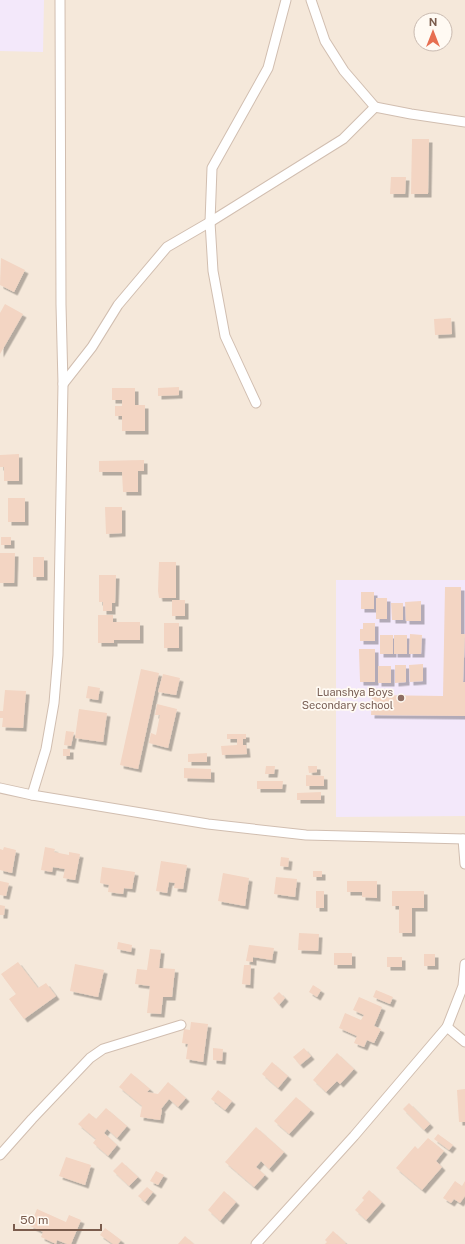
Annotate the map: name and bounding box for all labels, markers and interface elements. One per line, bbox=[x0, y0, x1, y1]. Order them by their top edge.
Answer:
north arrow bbox=[413, 12, 453, 52]
text: N bbox=[429, 16, 437, 28]
place label: Luanshya Boys Secondary school bbox=[302, 686, 393, 711]
marker: Luanshya Boys Secondary school bbox=[396, 693, 406, 703]
scale bar bbox=[14, 1206, 101, 1232]
text: 50 m bbox=[20, 1213, 48, 1227]

